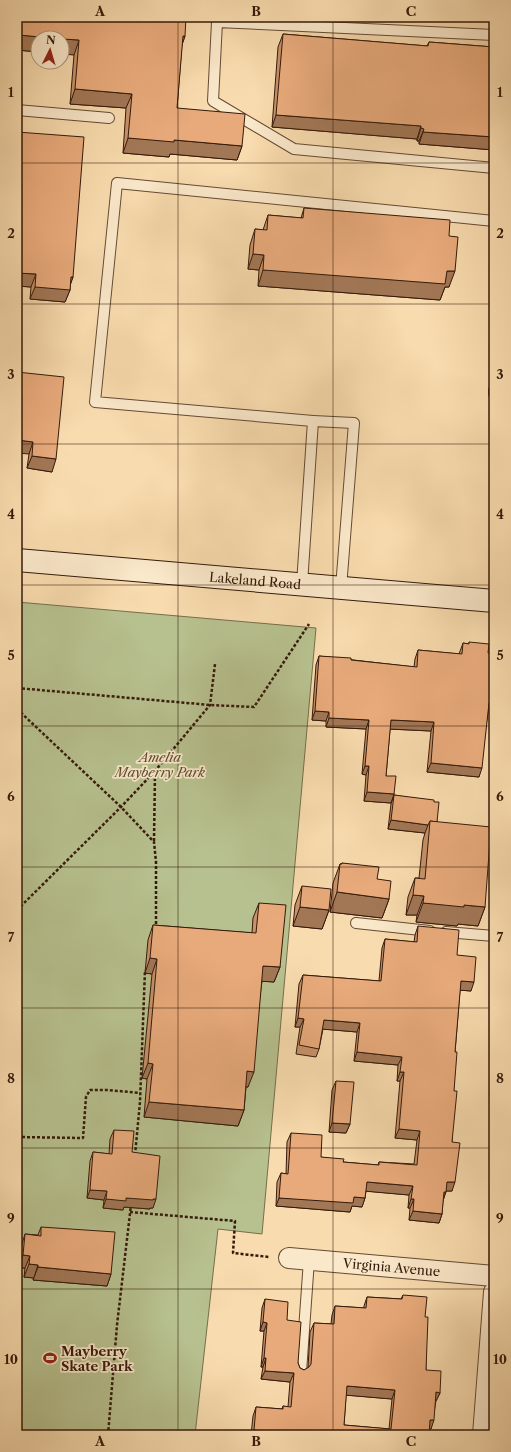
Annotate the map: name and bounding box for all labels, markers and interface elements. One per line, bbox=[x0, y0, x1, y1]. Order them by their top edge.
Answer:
text: A bbox=[94, 3, 106, 19]
text: B bbox=[251, 3, 261, 19]
text: C bbox=[406, 3, 416, 19]
north arrow bbox=[30, 30, 70, 70]
text: N bbox=[45, 33, 57, 47]
text: 1 bbox=[8, 84, 14, 100]
text: 1 bbox=[497, 84, 503, 100]
text: 2 bbox=[7, 225, 15, 241]
text: 2 bbox=[496, 225, 504, 241]
text: 3 bbox=[7, 366, 15, 382]
text: 3 bbox=[496, 366, 504, 382]
text: 4 bbox=[7, 506, 15, 522]
text: 4 bbox=[496, 506, 504, 522]
street label: Lakeland Road bbox=[209, 569, 302, 592]
text: 5 bbox=[7, 647, 15, 663]
text: 5 bbox=[496, 647, 504, 663]
park label: Amelia Mayberry Park bbox=[113, 749, 205, 780]
text: 6 bbox=[7, 788, 15, 804]
text: 6 bbox=[496, 788, 504, 804]
text: 7 bbox=[8, 929, 15, 945]
text: 7 bbox=[497, 929, 504, 945]
text: 8 bbox=[7, 1070, 15, 1086]
text: 8 bbox=[496, 1070, 504, 1086]
text: 9 bbox=[7, 1210, 15, 1226]
text: 9 bbox=[496, 1210, 504, 1226]
street label: Virginia Avenue bbox=[341, 1255, 441, 1279]
place label: Mayberry Skate Park bbox=[61, 1343, 133, 1374]
sports icon: Mayberry Skate Park bbox=[42, 1350, 58, 1366]
text: 10 bbox=[4, 1351, 18, 1367]
text: 10 bbox=[493, 1351, 507, 1367]
text: A bbox=[94, 1433, 106, 1449]
text: B bbox=[251, 1433, 261, 1449]
text: C bbox=[406, 1433, 416, 1449]

